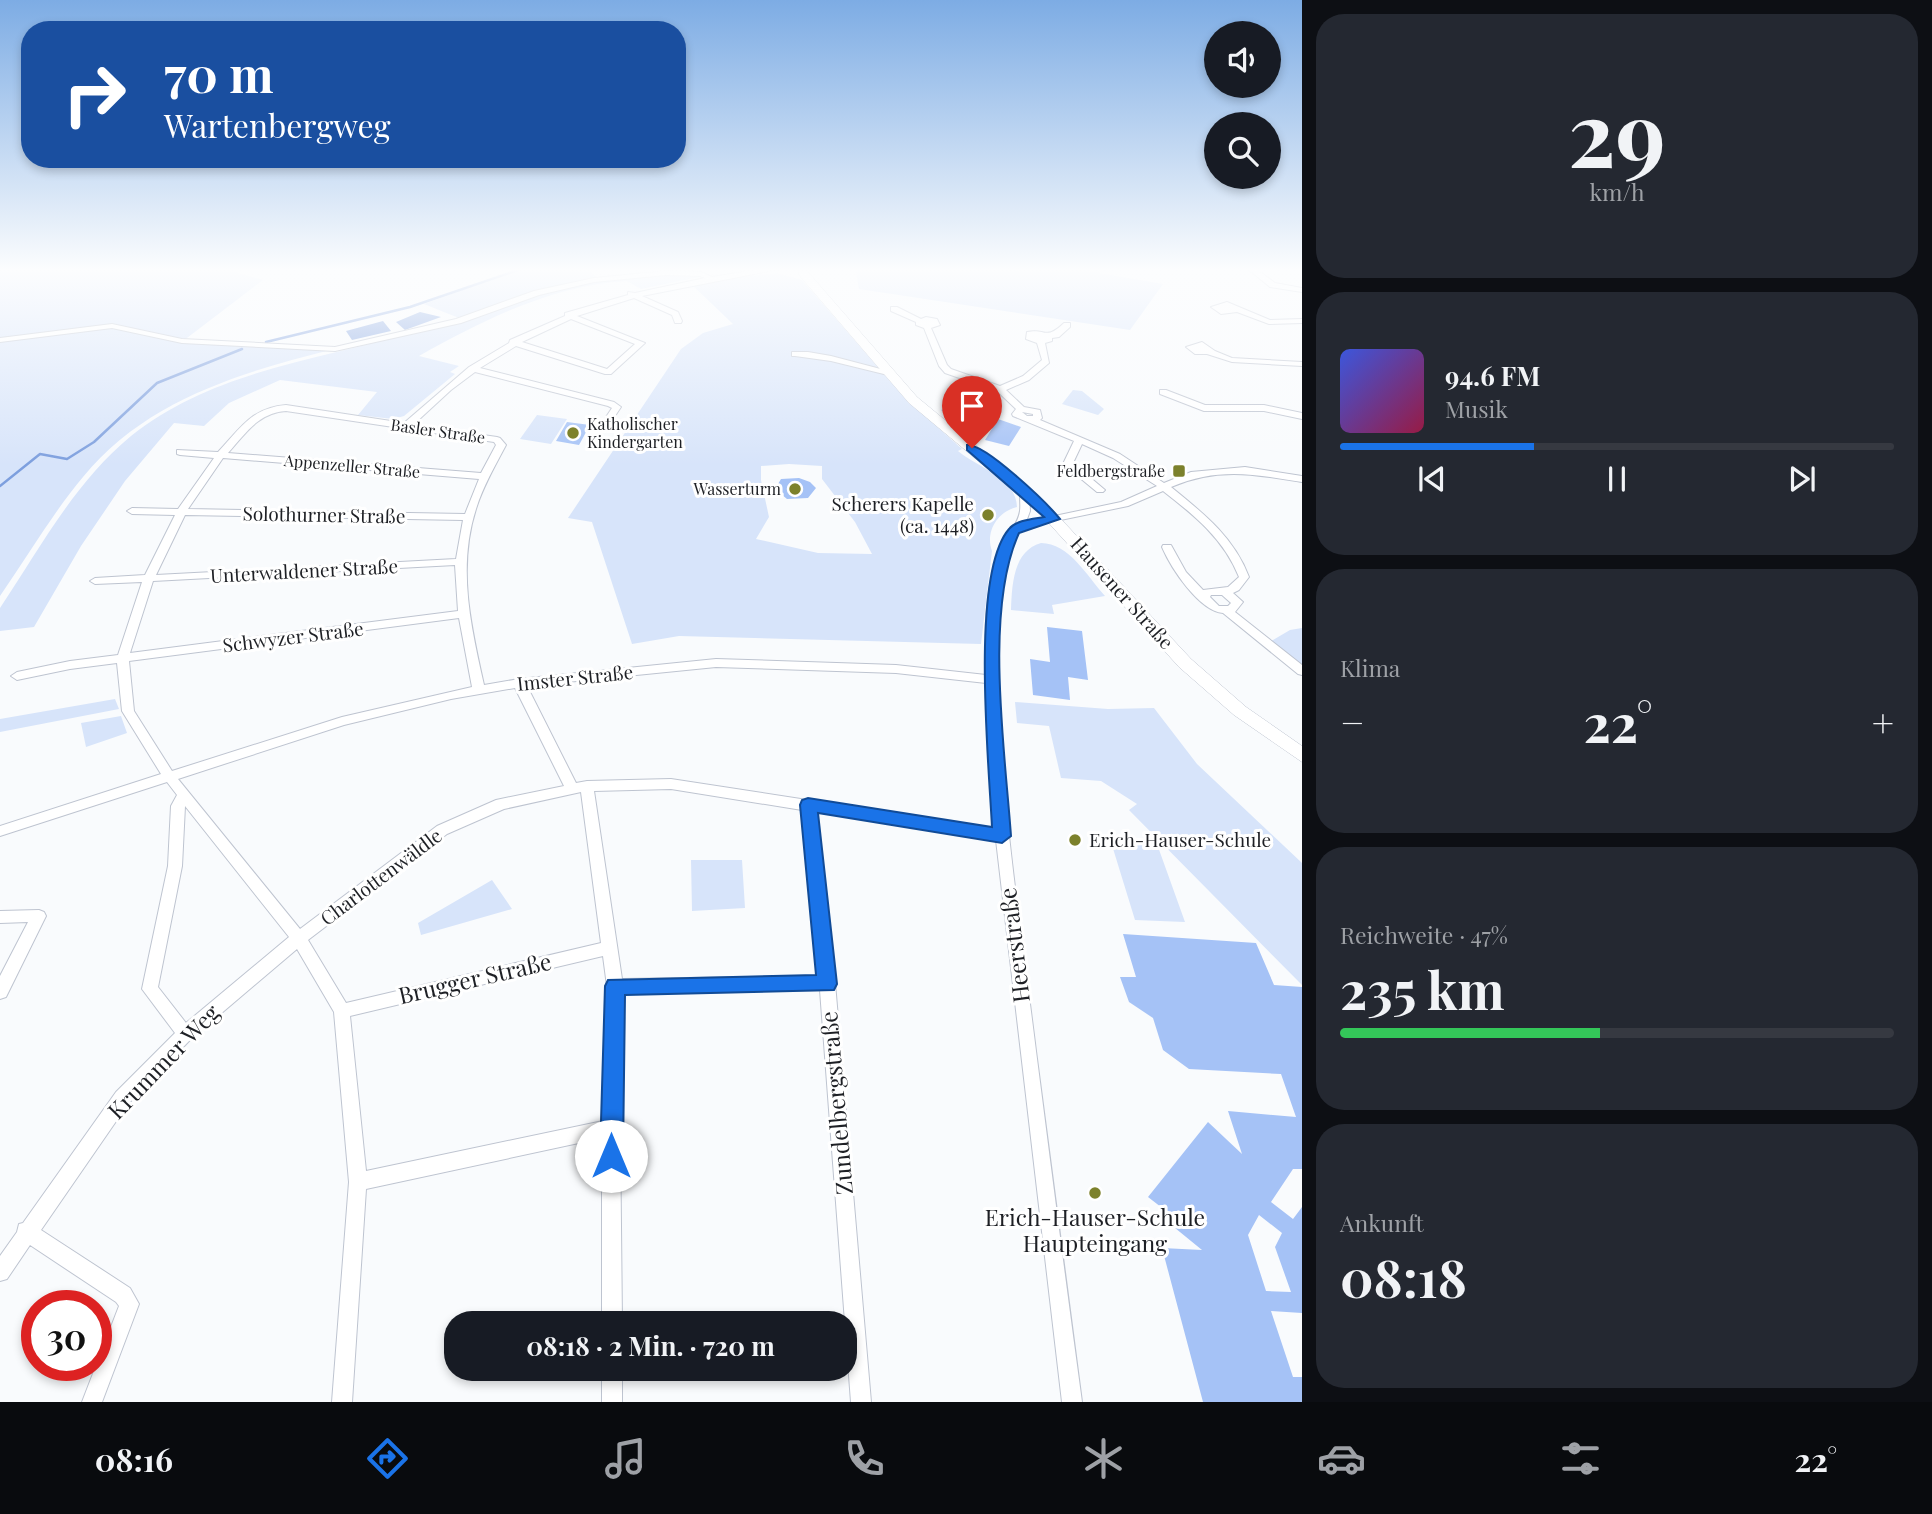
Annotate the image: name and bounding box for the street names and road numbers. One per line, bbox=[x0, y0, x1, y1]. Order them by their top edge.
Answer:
street label: Basler Straße bbox=[389, 413, 487, 448]
street label: Appenzeller Straße bbox=[282, 449, 421, 482]
street label: Solothurner Straße bbox=[242, 500, 406, 528]
street label: Hausener Straße bbox=[1065, 531, 1180, 654]
street label: Unterwaldener Straße bbox=[209, 552, 399, 588]
street label: Schwyzer Straße bbox=[221, 614, 365, 658]
street label: Imster Straße bbox=[516, 658, 634, 696]
street label: Charlottenwäldle bbox=[314, 822, 447, 931]
street label: Heerstraße bbox=[991, 886, 1036, 1004]
street label: Brugger Straße bbox=[395, 945, 554, 1010]
street label: Krummer Weg bbox=[100, 997, 226, 1125]
street label: Zundelbergstraße bbox=[812, 1010, 859, 1196]

